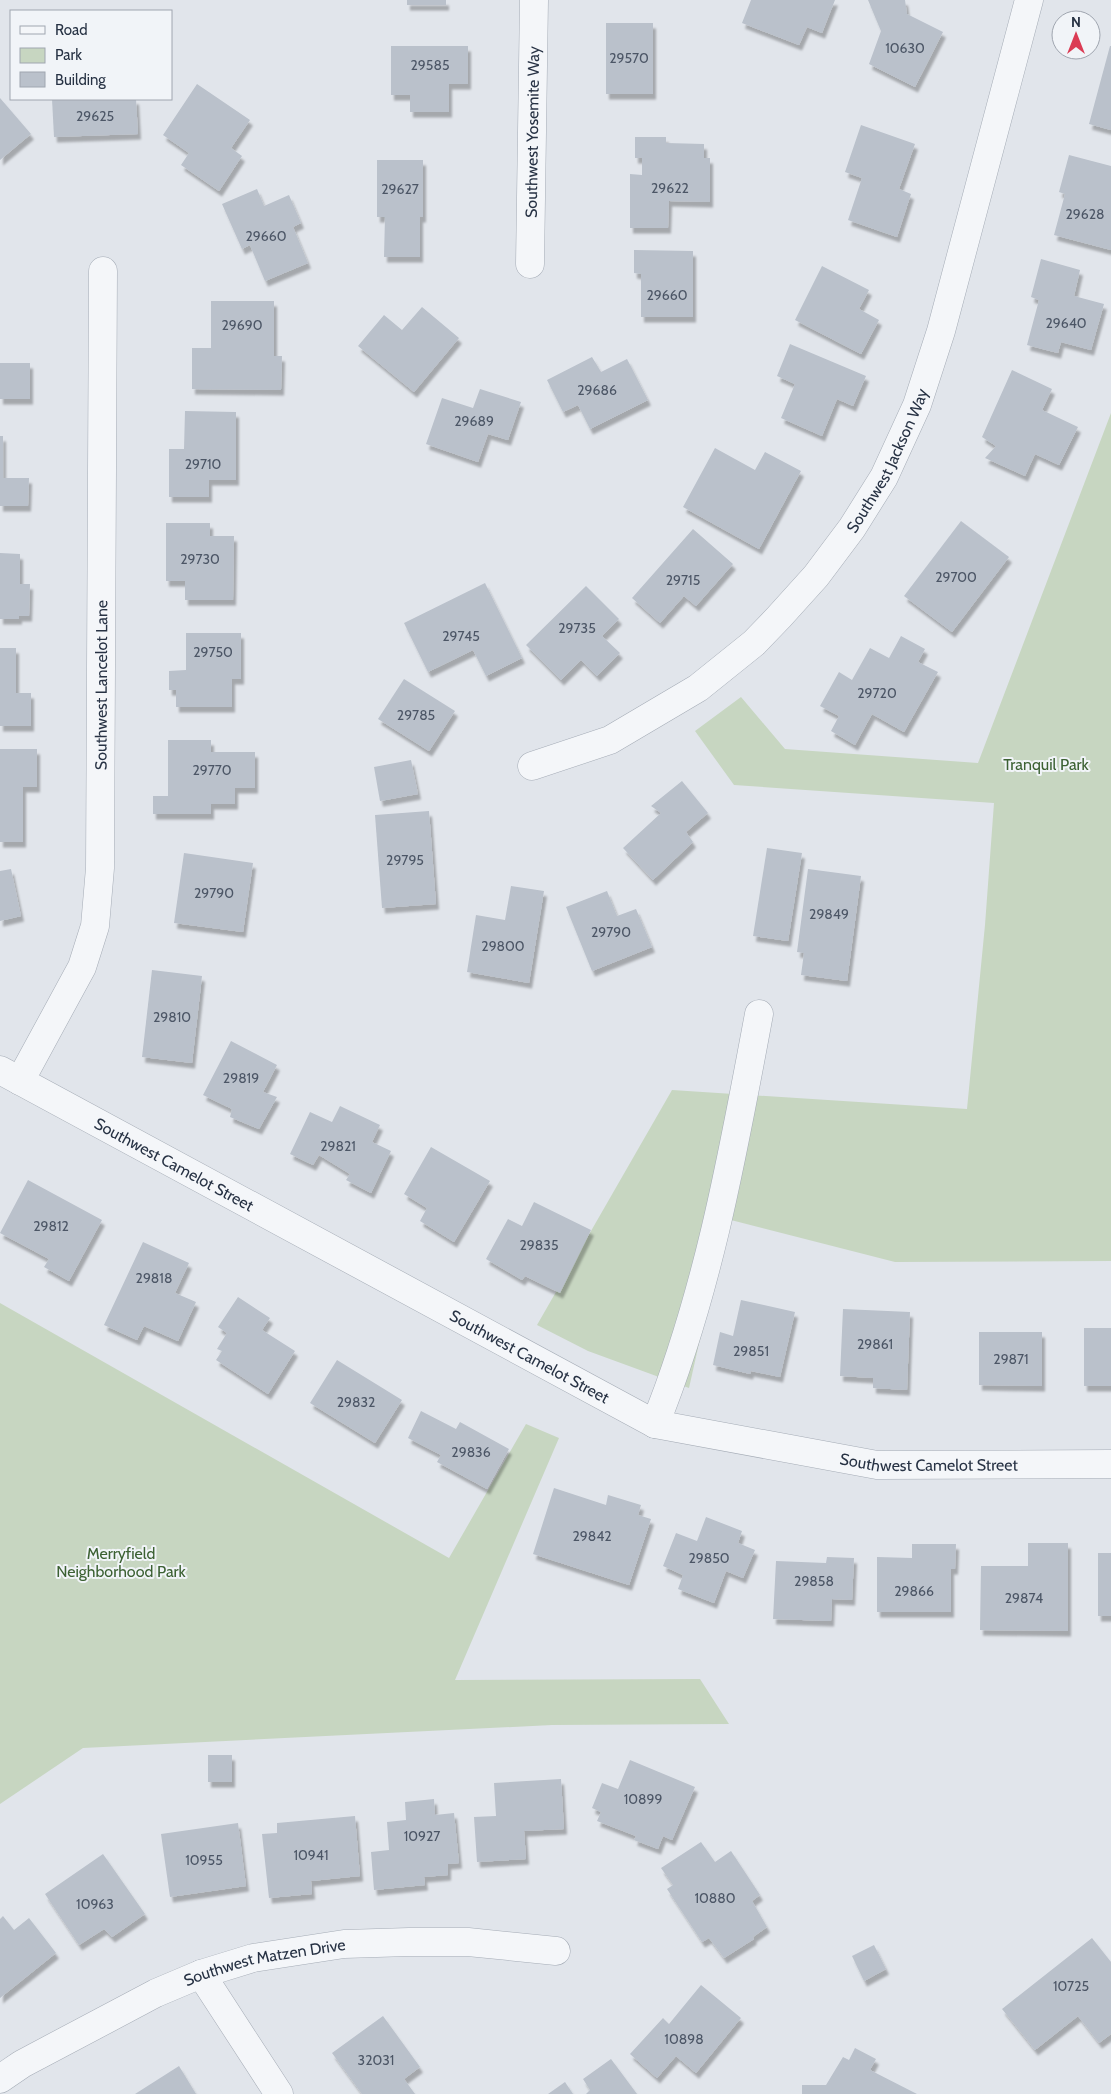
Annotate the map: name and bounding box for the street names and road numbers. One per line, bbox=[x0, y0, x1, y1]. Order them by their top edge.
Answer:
street label: Southwest Yosemite Way bbox=[522, 46, 543, 218]
street label: Southwest Jackson Way bbox=[843, 386, 932, 536]
street label: Southwest Lancelot Lane bbox=[91, 600, 111, 770]
street label: Southwest Camelot Street bbox=[91, 1114, 257, 1216]
street label: Southwest Camelot Street bbox=[446, 1306, 613, 1408]
street label: Southwest Camelot Street bbox=[838, 1449, 1018, 1475]
street label: Southwest Matzen Drive bbox=[181, 1935, 347, 1990]

